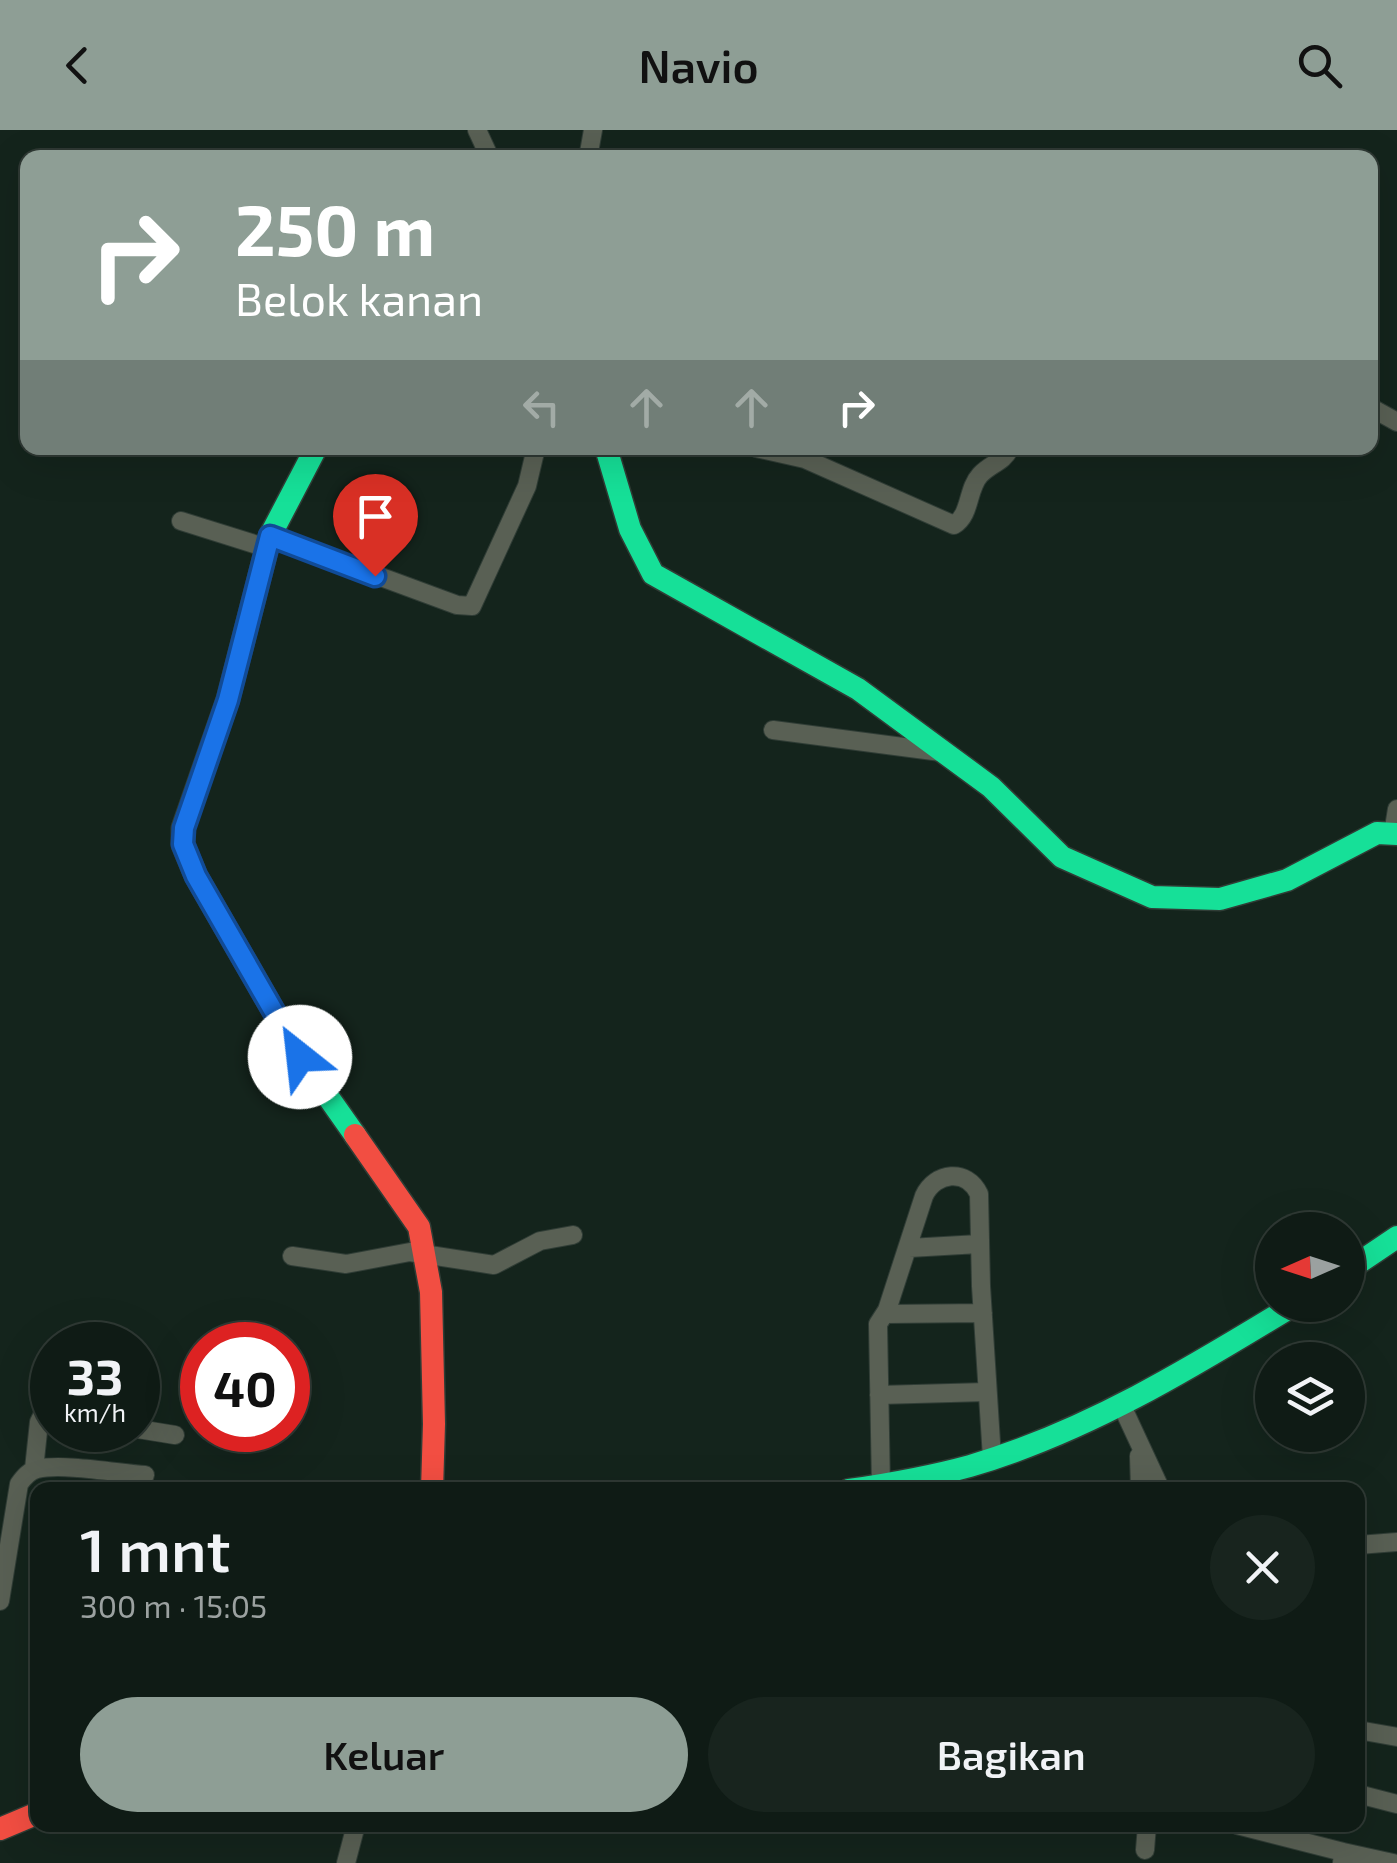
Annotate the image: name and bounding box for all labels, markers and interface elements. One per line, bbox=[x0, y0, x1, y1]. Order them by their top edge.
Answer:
icon: back bbox=[50, 38, 105, 93]
text: Navio bbox=[638, 38, 759, 92]
icon: search bbox=[1292, 38, 1347, 93]
text: 250 m bbox=[235, 186, 435, 270]
icon: right bbox=[70, 190, 200, 320]
text: Belok kanan bbox=[235, 271, 483, 325]
icon: left bbox=[514, 380, 569, 435]
icon: ahead bbox=[619, 380, 674, 435]
icon: ahead bbox=[724, 380, 779, 435]
icon: right bbox=[829, 380, 884, 435]
pin bbox=[333, 474, 418, 577]
icon: arrive bbox=[348, 489, 403, 544]
position arrow bbox=[248, 1005, 352, 1109]
north arrow bbox=[1255, 1212, 1365, 1322]
map controls bbox=[1255, 1212, 1365, 1452]
speed limit sign: 40 bbox=[180, 1322, 310, 1452]
button: layers bbox=[1255, 1342, 1365, 1452]
text: 33 bbox=[67, 1345, 123, 1405]
text: km/h bbox=[64, 1397, 126, 1427]
text: 1 mnt bbox=[80, 1512, 230, 1584]
button: close bbox=[1210, 1515, 1315, 1620]
text: 300 m · 15:05 bbox=[80, 1586, 267, 1624]
button: Keluar bbox=[80, 1697, 688, 1812]
button: Bagikan bbox=[708, 1697, 1315, 1812]

